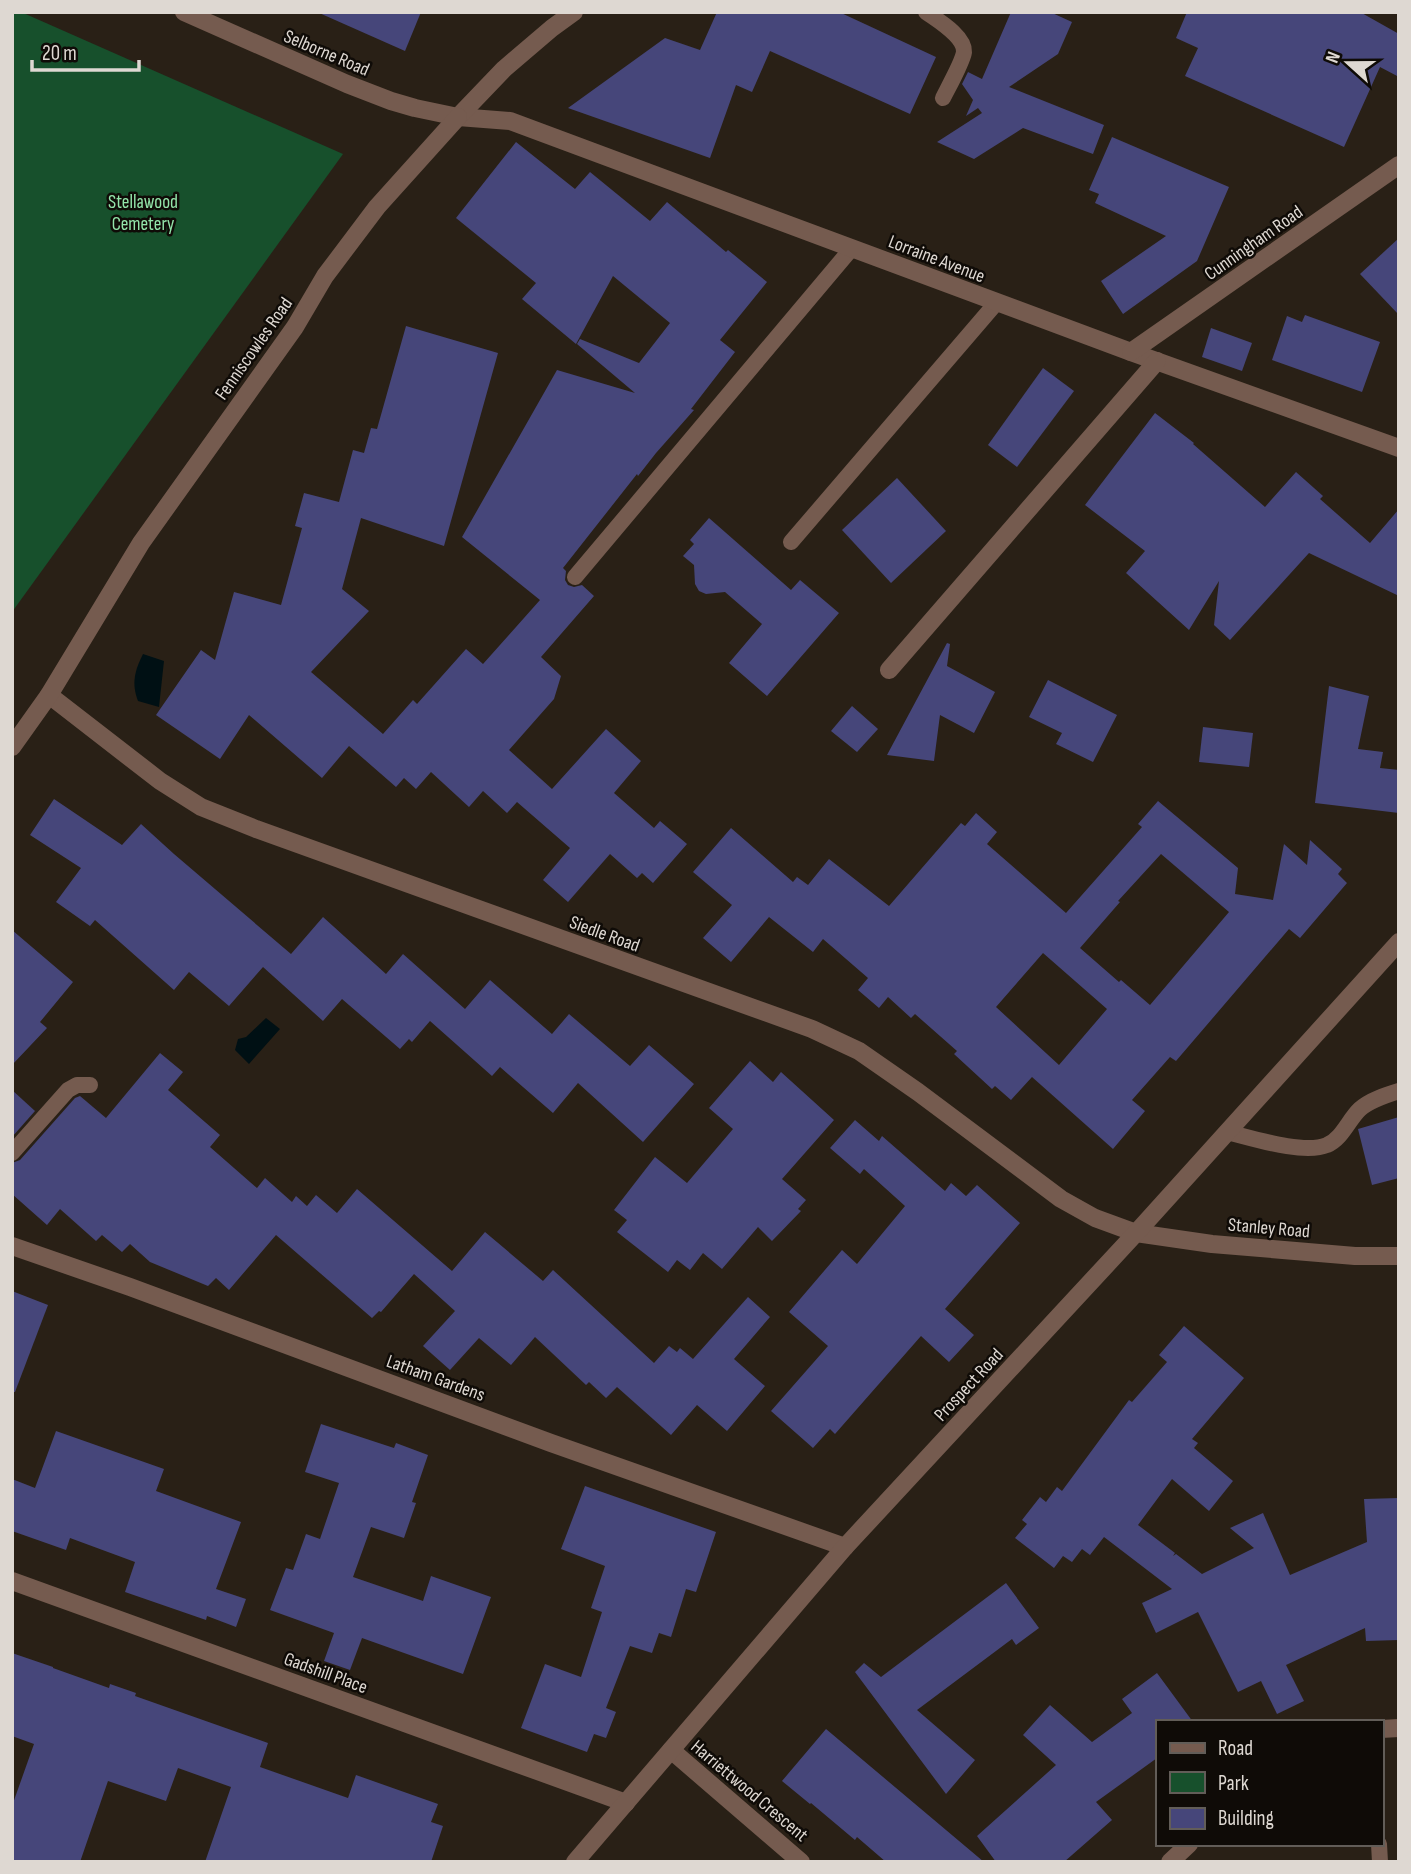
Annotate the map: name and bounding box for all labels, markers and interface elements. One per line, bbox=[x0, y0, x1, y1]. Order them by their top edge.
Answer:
street label: Selborne Road bbox=[280, 25, 373, 82]
scale bar bbox=[32, 28, 138, 72]
north arrow bbox=[1313, 28, 1383, 98]
text: 20 m bbox=[42, 41, 77, 66]
text: N bbox=[1321, 49, 1346, 66]
park label: Stellawood Cemetery bbox=[108, 191, 178, 236]
street label: Cunningham Road bbox=[1200, 201, 1308, 286]
street label: Lorraine Avenue bbox=[885, 230, 988, 288]
street label: Fenniscowles Road bbox=[210, 293, 298, 405]
street label: Siedle Road bbox=[566, 911, 643, 958]
street label: Stanley Road bbox=[1227, 1213, 1311, 1244]
street label: Prospect Road bbox=[930, 1344, 1009, 1426]
street label: Latham Gardens bbox=[383, 1350, 488, 1407]
street label: Gadshill Place bbox=[281, 1648, 370, 1699]
legend bbox=[1156, 1720, 1383, 1846]
street label: Harriettwood Crescent bbox=[686, 1735, 812, 1847]
text: Road bbox=[1218, 1736, 1253, 1761]
text: Park bbox=[1218, 1771, 1249, 1796]
text: Building bbox=[1218, 1806, 1274, 1831]

